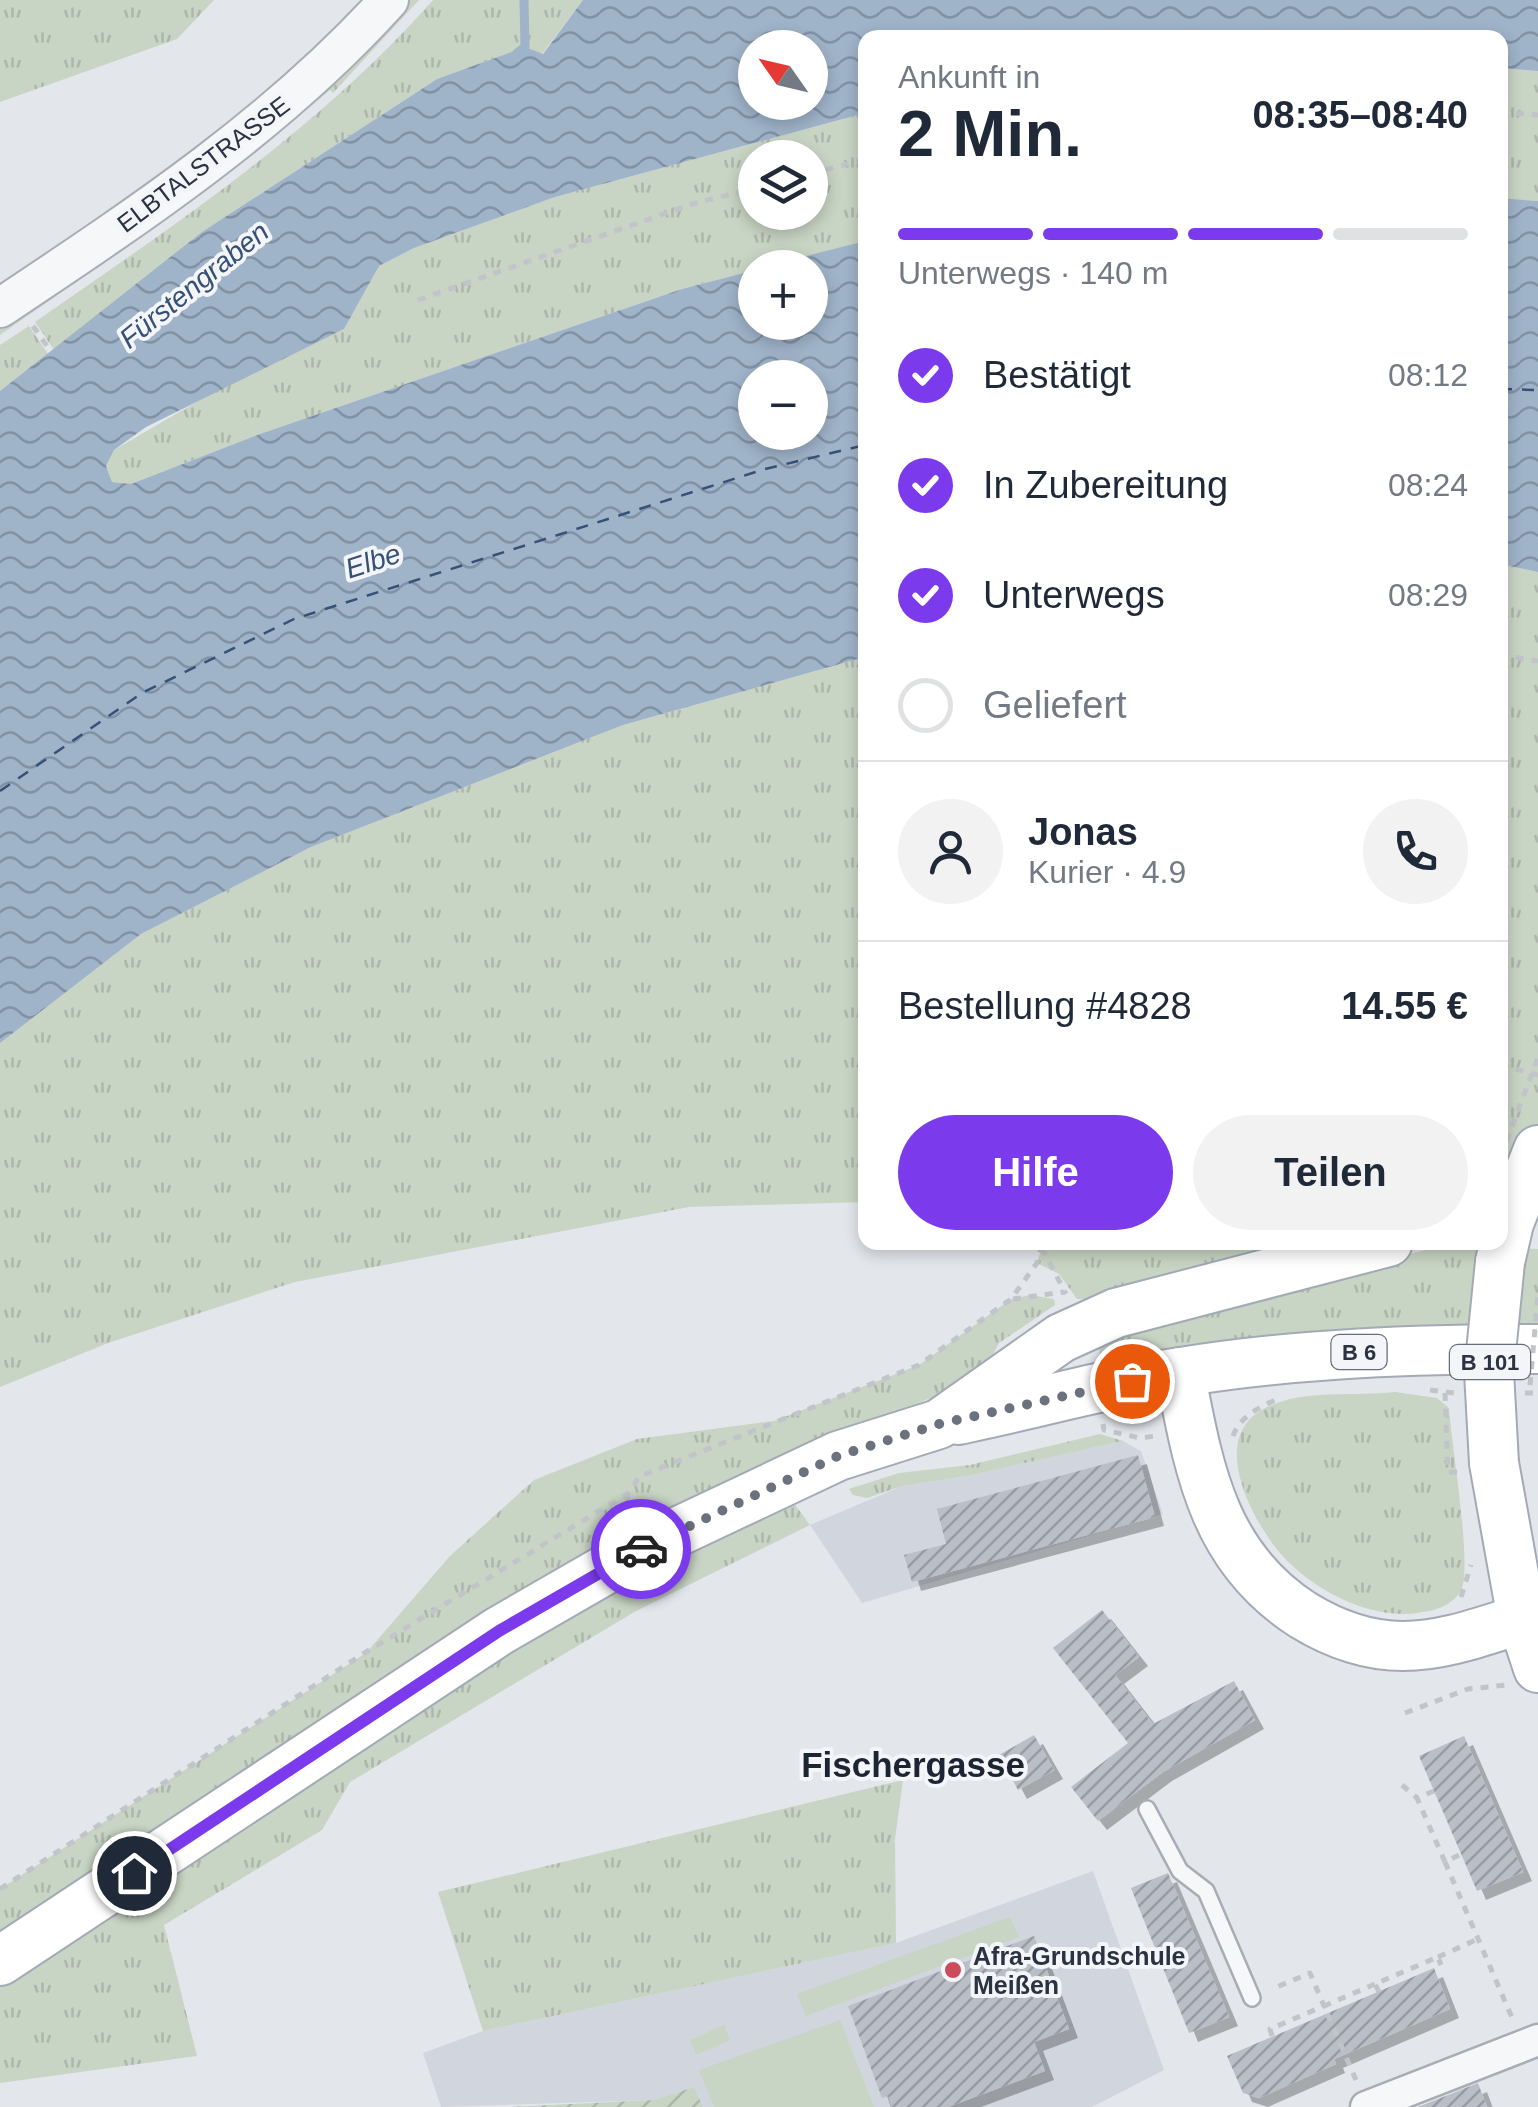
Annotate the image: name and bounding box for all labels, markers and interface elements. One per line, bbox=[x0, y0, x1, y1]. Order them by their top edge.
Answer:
north arrow bbox=[738, 30, 828, 120]
map controls bbox=[738, 30, 828, 450]
text: Ankunft in bbox=[898, 59, 1040, 95]
street label: ELBTALSTRASSE bbox=[112, 90, 294, 238]
text: 08:35–08:40 bbox=[1252, 94, 1468, 136]
text: 2 Min. bbox=[898, 97, 1082, 170]
button: layers bbox=[738, 140, 828, 230]
water label: Fürstengraben bbox=[113, 216, 275, 354]
button: + bbox=[738, 250, 828, 340]
text: Unterwegs · 140 m bbox=[898, 255, 1168, 291]
icon: check bbox=[898, 348, 953, 403]
text: Bestätigt bbox=[983, 354, 1131, 396]
text: 08:12 bbox=[1388, 357, 1468, 393]
button: − bbox=[738, 360, 828, 450]
icon: check bbox=[898, 458, 953, 513]
text: In Zubereitung bbox=[983, 464, 1228, 506]
text: 08:24 bbox=[1388, 467, 1468, 503]
water label: Elbe bbox=[342, 538, 404, 584]
icon: check bbox=[898, 568, 953, 623]
text: Unterwegs bbox=[983, 574, 1165, 616]
text: 08:29 bbox=[1388, 577, 1468, 613]
text: Geliefert bbox=[983, 684, 1127, 726]
button: person bbox=[898, 799, 1003, 904]
button: phone bbox=[1363, 799, 1468, 904]
text: Jonas bbox=[1028, 811, 1138, 853]
text: Kurier · 4.9 bbox=[1028, 854, 1186, 890]
text: Bestellung #4828 bbox=[898, 985, 1192, 1027]
text: 14.55 € bbox=[1341, 985, 1468, 1027]
button: Hilfe bbox=[898, 1115, 1173, 1230]
button: Teilen bbox=[1193, 1115, 1468, 1230]
road number: B 6 bbox=[1332, 1335, 1386, 1369]
pin bbox=[1090, 1339, 1175, 1424]
road number: B 101 bbox=[1450, 1345, 1530, 1379]
icon: bag bbox=[1105, 1354, 1160, 1409]
courier bbox=[591, 1499, 691, 1599]
icon: car bbox=[614, 1522, 669, 1577]
district label: Fischergasse bbox=[801, 1745, 1025, 1784]
pin bbox=[92, 1831, 177, 1916]
icon: home bbox=[107, 1846, 162, 1901]
place label: Afra-Grundschule Meißen bbox=[973, 1942, 1186, 1999]
marker: Afra-Grundschule Meißen bbox=[942, 1959, 964, 1981]

